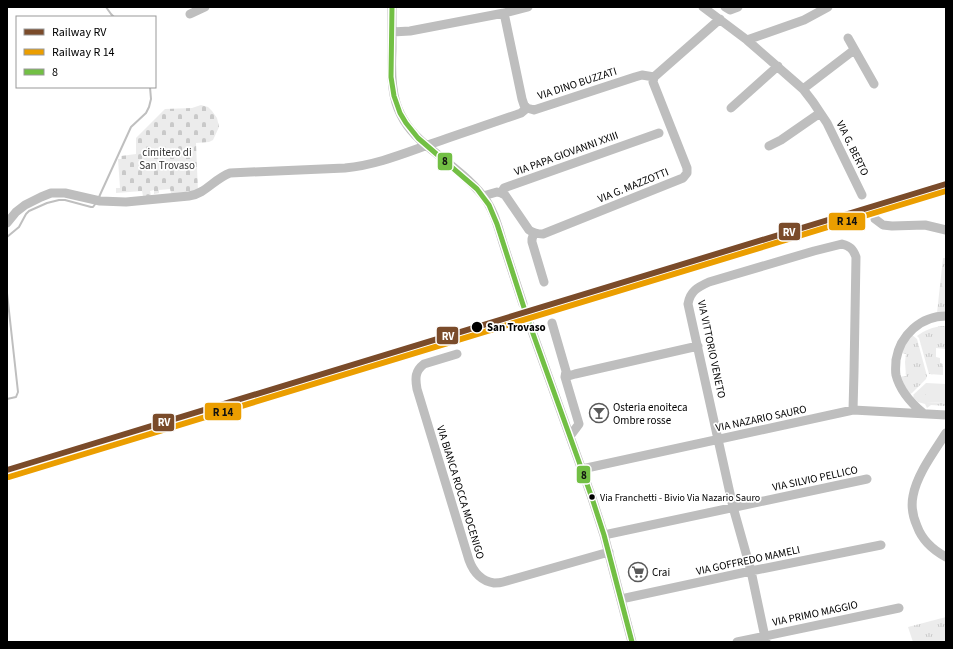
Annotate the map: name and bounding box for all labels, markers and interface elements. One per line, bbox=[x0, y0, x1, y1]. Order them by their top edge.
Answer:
legend bbox=[16, 16, 156, 88]
text: Railway RV bbox=[52, 24, 107, 41]
text: Railway R 14 bbox=[52, 44, 115, 61]
text: 8 bbox=[52, 64, 58, 81]
street label: VIA DINO BUZZATI bbox=[536, 64, 619, 103]
street label: VIA G. BERTO bbox=[833, 118, 872, 178]
street label: VIA PAPA GIOVANNI XXIII bbox=[512, 128, 620, 179]
park label: cimitero di San Trovaso bbox=[139, 145, 195, 173]
line badge: 8 bbox=[437, 152, 453, 171]
text: 8 bbox=[442, 154, 448, 169]
street label: VIA G. MAZZOTTI bbox=[595, 164, 671, 207]
line badge: R 14 bbox=[828, 212, 866, 231]
text: R 14 bbox=[837, 214, 857, 229]
line badge: RV bbox=[778, 222, 801, 241]
text: RV bbox=[783, 225, 796, 240]
street label: VIA VITTORIO VENETO bbox=[694, 299, 729, 400]
marker: San Trovaso bbox=[470, 320, 484, 334]
place label: San Trovaso bbox=[487, 320, 546, 335]
line badge: RV bbox=[436, 326, 459, 345]
text: RV bbox=[442, 329, 455, 344]
place label: Osteria enoiteca Ombre rosse bbox=[613, 400, 688, 428]
line badge: R 14 bbox=[204, 402, 242, 421]
bar icon: Osteria enoiteca Ombre rosse bbox=[588, 402, 610, 424]
street label: VIA NAZARIO SAURO bbox=[714, 402, 808, 435]
text: R 14 bbox=[213, 405, 233, 420]
line badge: RV bbox=[152, 413, 175, 432]
text: RV bbox=[158, 415, 171, 430]
street label: VIA BIANCA ROCCA MOCENIGO bbox=[433, 423, 488, 561]
street label: VIA SILVIO PELLICO bbox=[771, 462, 859, 495]
line badge: 8 bbox=[576, 465, 591, 484]
text: 8 bbox=[581, 468, 587, 483]
place label: Via Franchetti - Bivio Via Nazario Sauro bbox=[600, 491, 760, 505]
marker: Via Franchetti - Bivio Via Nazario Sauro bbox=[587, 492, 597, 502]
street label: VIA GOFFREDO MAMELI bbox=[695, 542, 802, 579]
supermarket icon: Crai bbox=[627, 561, 649, 583]
place label: Crai bbox=[652, 565, 670, 580]
street label: VIA PRIMO MAGGIO bbox=[771, 597, 859, 630]

